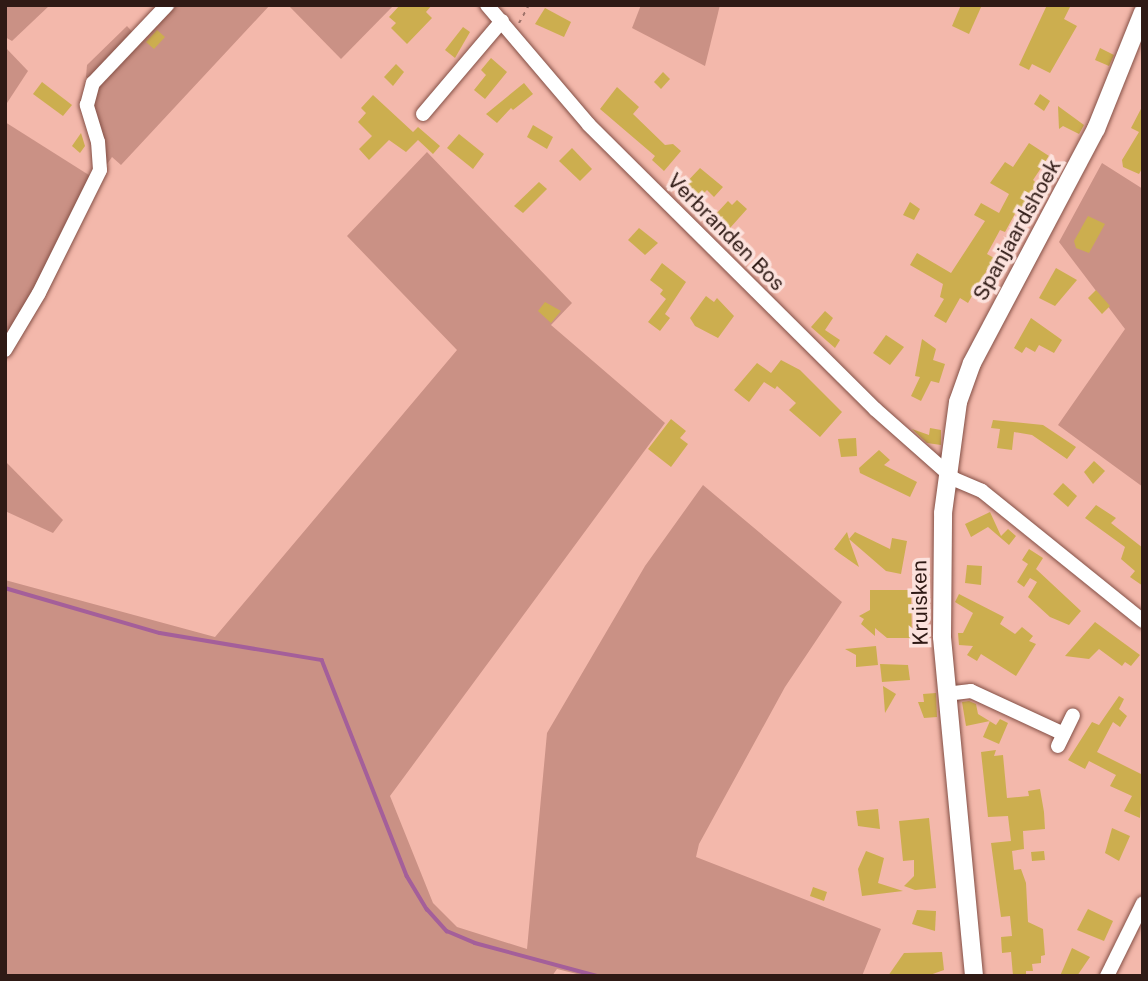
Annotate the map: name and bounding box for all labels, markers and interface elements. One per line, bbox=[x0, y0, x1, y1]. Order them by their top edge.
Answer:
street label: Spanjaardshoek bbox=[968, 155, 1066, 305]
street label: Verbranden Bos bbox=[662, 168, 790, 296]
street label: Kruisken bbox=[907, 560, 933, 646]

